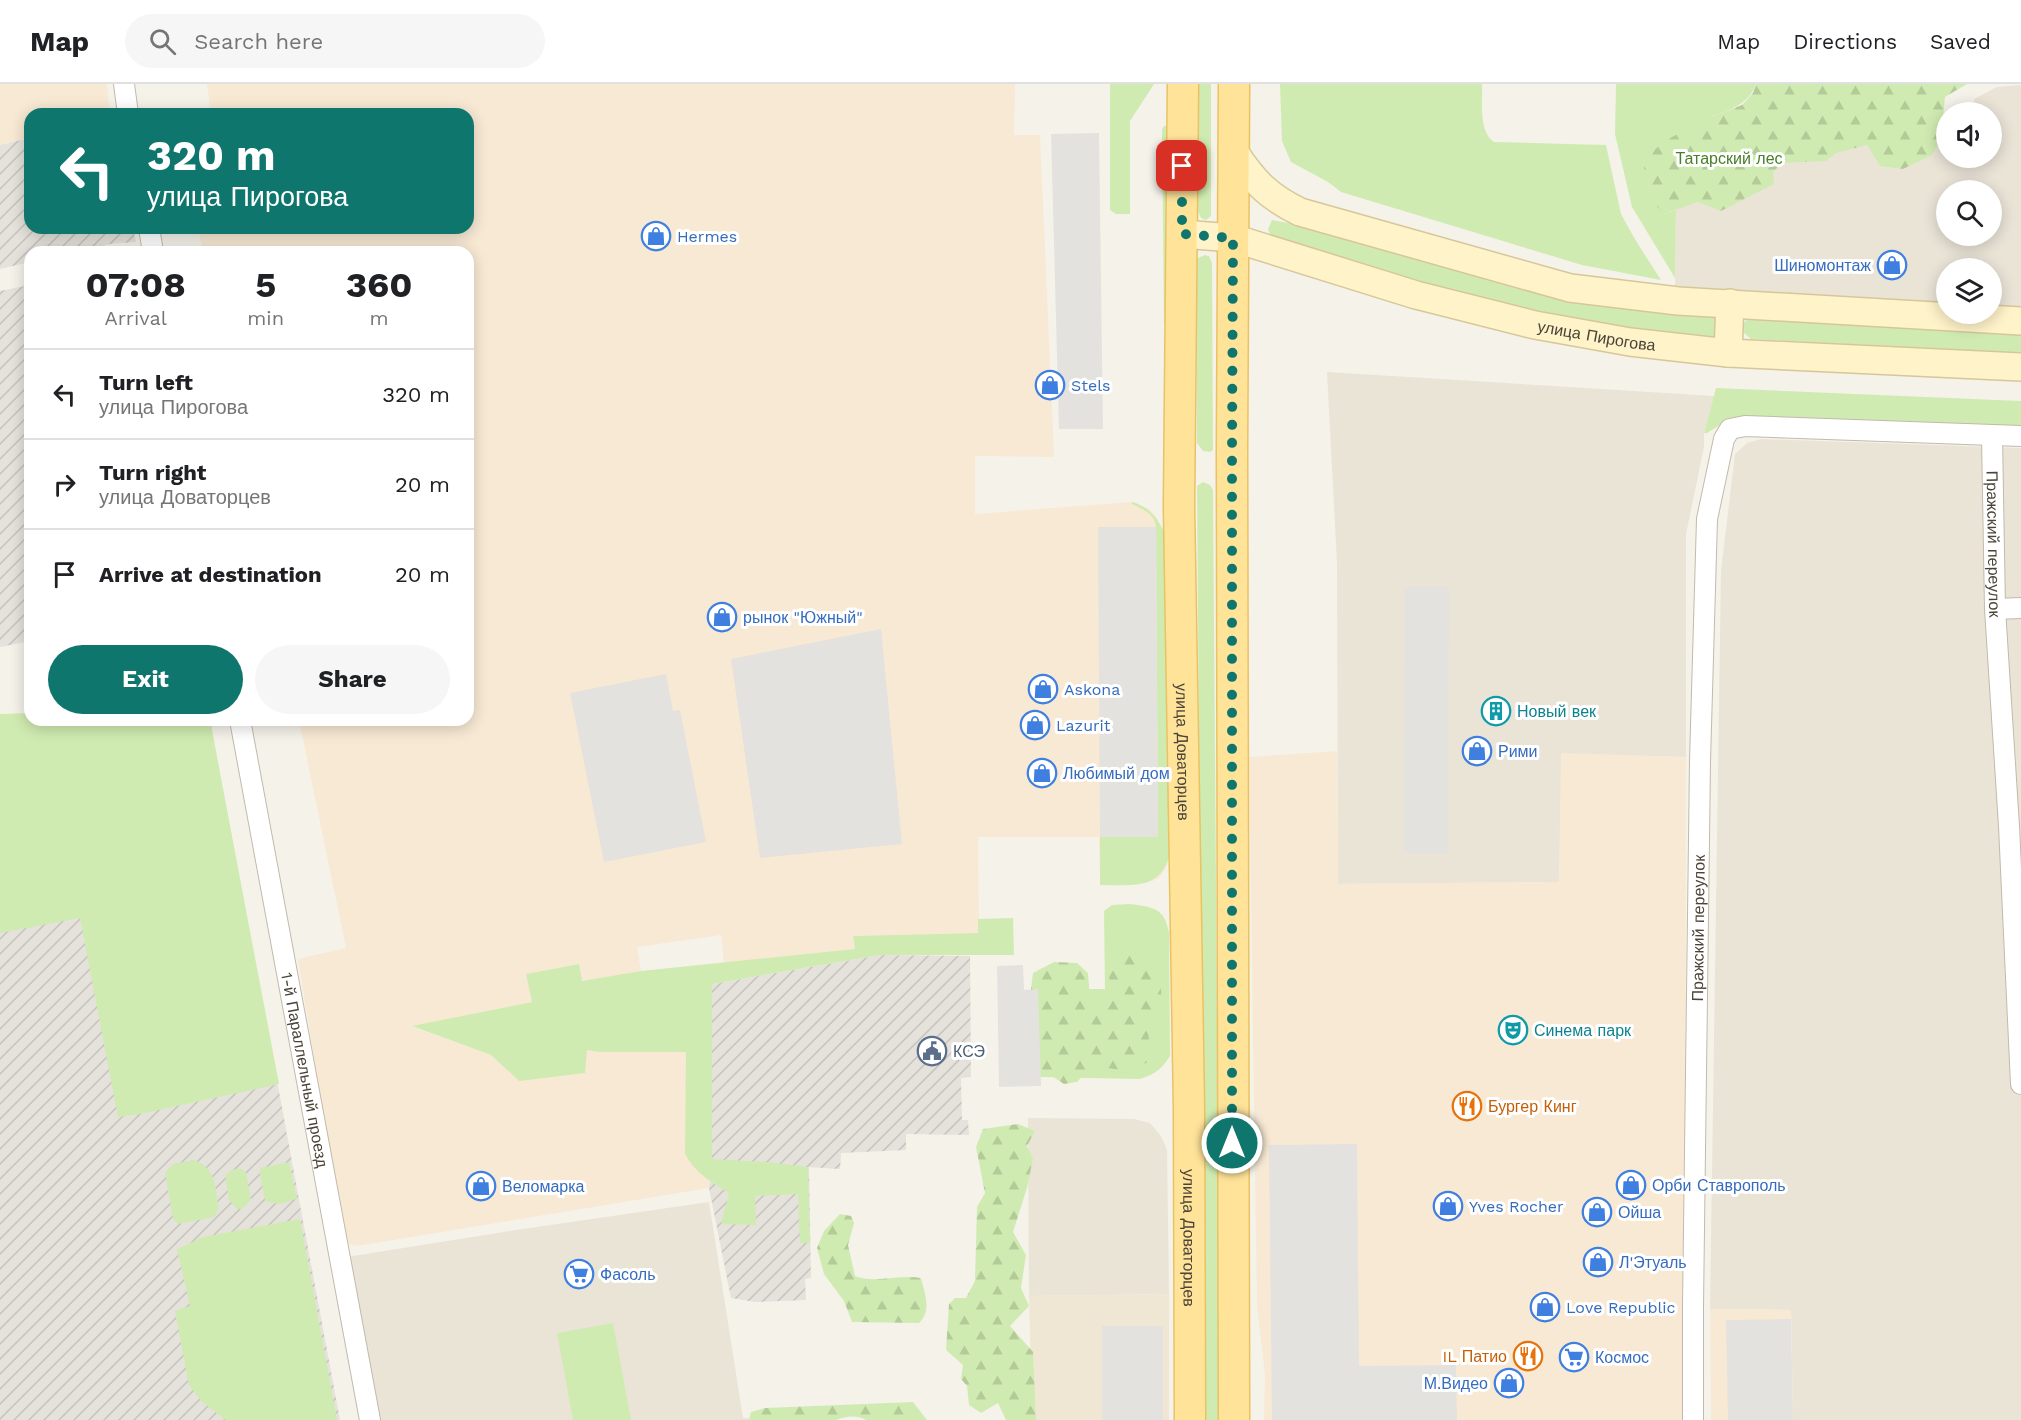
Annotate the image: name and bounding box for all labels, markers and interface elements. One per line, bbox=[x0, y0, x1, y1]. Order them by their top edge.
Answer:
search box bbox=[125, 14, 545, 68]
text: Map bbox=[30, 25, 89, 58]
icon: search bbox=[146, 25, 179, 58]
text: Search here bbox=[194, 29, 323, 54]
text: Map bbox=[1717, 29, 1760, 54]
text: Directions bbox=[1793, 29, 1897, 54]
text: Saved bbox=[1930, 29, 1991, 54]
map controls bbox=[1936, 102, 2002, 324]
button: sound bbox=[1936, 102, 2002, 168]
text: 320 m bbox=[147, 131, 276, 180]
icon: left bbox=[48, 132, 126, 210]
pin bbox=[1156, 140, 1207, 191]
icon: arrive bbox=[1165, 149, 1198, 182]
park label: Татарский лес bbox=[1675, 149, 1783, 168]
button: search bbox=[1936, 180, 2002, 246]
text: улица Пирогова bbox=[147, 181, 348, 213]
shop icon: Hermes bbox=[640, 220, 672, 252]
place label: Hermes bbox=[677, 227, 737, 246]
shop icon: Шиномонтаж bbox=[1876, 249, 1908, 281]
place label: Шиномонтаж bbox=[1774, 256, 1871, 275]
button: layers bbox=[1936, 258, 2002, 324]
text: 07:08 bbox=[86, 264, 186, 306]
text: 5 bbox=[255, 264, 276, 306]
text: 360 bbox=[346, 264, 412, 306]
text: Arrival bbox=[104, 306, 167, 330]
text: min bbox=[247, 306, 284, 330]
text: m bbox=[370, 306, 389, 330]
street label: улица Пирогова bbox=[1536, 316, 1657, 354]
shop icon: Stels bbox=[1034, 369, 1066, 401]
text: Turn left bbox=[99, 370, 193, 395]
place label: Stels bbox=[1071, 376, 1111, 395]
icon: left bbox=[48, 378, 81, 411]
text: 320 m bbox=[382, 382, 450, 407]
text: улица Пирогова bbox=[99, 395, 248, 419]
text: Turn right bbox=[99, 460, 206, 485]
icon: right bbox=[48, 468, 81, 501]
street label: Пражский переулок bbox=[1983, 471, 2005, 619]
text: 20 m bbox=[395, 472, 450, 497]
text: улица Доваторцев bbox=[99, 485, 271, 509]
icon: arrive bbox=[48, 558, 81, 591]
text: Arrive at destination bbox=[99, 562, 322, 587]
text: 20 m bbox=[395, 562, 450, 587]
shop icon: рынок "Южный" bbox=[706, 601, 738, 633]
place label: рынок "Южный" bbox=[743, 608, 863, 627]
button: Exit bbox=[48, 645, 243, 714]
button: Share bbox=[255, 645, 450, 714]
shop icon: Askona bbox=[1027, 673, 1059, 705]
place label: Askona bbox=[1064, 680, 1120, 699]
street label: улица Доваторцев bbox=[1172, 683, 1194, 821]
building icon: Новый век bbox=[1480, 695, 1512, 727]
place label: Новый век bbox=[1517, 702, 1597, 721]
shop icon: Lazurit bbox=[1019, 709, 1051, 741]
place label: Lazurit bbox=[1056, 716, 1111, 735]
shop icon: Рими bbox=[1461, 735, 1493, 767]
place label: Рими bbox=[1498, 742, 1538, 761]
shop icon: Любимый дом bbox=[1026, 757, 1058, 789]
place label: Любимый дом bbox=[1063, 764, 1170, 783]
street label: Пражский переулок bbox=[1687, 854, 1708, 1001]
street label: 1-й Параллельный проезд bbox=[278, 971, 333, 1170]
theatre icon: Синема парк bbox=[1497, 1014, 1529, 1046]
place label: Синема парк bbox=[1534, 1021, 1632, 1040]
public building icon: КСЭ bbox=[916, 1035, 948, 1067]
place label: КСЭ bbox=[953, 1042, 985, 1061]
restaurant icon: Бургер Кинг bbox=[1451, 1090, 1483, 1122]
place label: Бургер Кинг bbox=[1488, 1097, 1577, 1116]
position arrow bbox=[1200, 1111, 1264, 1175]
street label: улица Доваторцев bbox=[1180, 1169, 1199, 1307]
shop icon: Орби Ставрополь bbox=[1615, 1169, 1647, 1201]
shop icon: Веломарка bbox=[465, 1170, 497, 1202]
place label: Орби Ставрополь bbox=[1652, 1176, 1786, 1195]
place label: Веломарка bbox=[502, 1177, 585, 1196]
shop icon: Yves Rocher bbox=[1432, 1190, 1464, 1222]
shop icon: Ойша bbox=[1581, 1196, 1613, 1228]
place label: Yves Rocher bbox=[1469, 1197, 1564, 1216]
place label: Ойша bbox=[1618, 1203, 1661, 1222]
shop icon: Л'Этуаль bbox=[1582, 1246, 1614, 1278]
place label: Л'Этуаль bbox=[1619, 1253, 1687, 1272]
supermarket icon: Фасоль bbox=[563, 1258, 595, 1290]
place label: Фасоль bbox=[600, 1265, 655, 1284]
shop icon: Love Republic bbox=[1529, 1291, 1561, 1323]
place label: Love Republic bbox=[1566, 1298, 1676, 1317]
restaurant icon: IL Патио bbox=[1512, 1340, 1544, 1372]
supermarket icon: Космос bbox=[1558, 1341, 1590, 1373]
place label: IL Патио bbox=[1442, 1347, 1507, 1366]
place label: Космос bbox=[1595, 1348, 1649, 1367]
shop icon: М.Видео bbox=[1493, 1367, 1525, 1399]
place label: М.Видео bbox=[1424, 1374, 1488, 1393]

